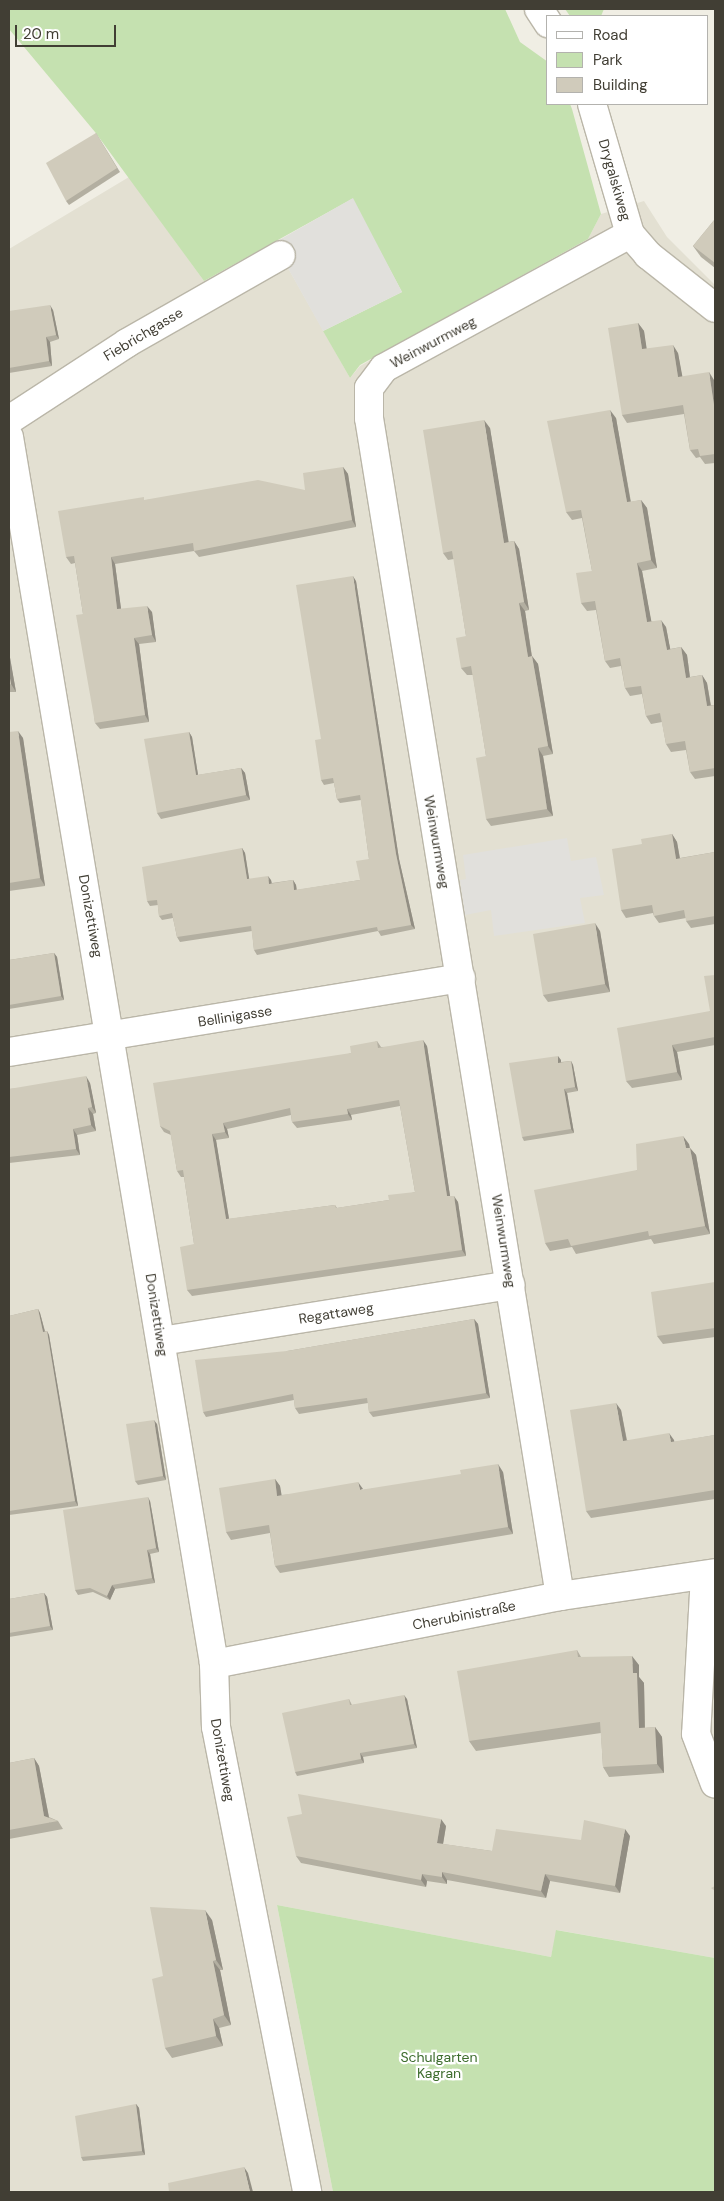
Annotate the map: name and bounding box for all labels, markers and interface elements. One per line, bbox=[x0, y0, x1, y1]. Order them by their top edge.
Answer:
scale bar bbox=[18, 15, 119, 47]
legend bbox=[546, 15, 709, 105]
text: 20 m bbox=[23, 24, 59, 44]
text: Road bbox=[593, 25, 628, 45]
text: Park bbox=[593, 50, 623, 70]
text: Building bbox=[593, 75, 648, 95]
street label: Drygalskiweg bbox=[595, 137, 635, 223]
street label: Fiebrichgasse bbox=[100, 304, 186, 364]
street label: Weinwurmweg bbox=[387, 312, 479, 372]
street label: Weinwurmweg bbox=[421, 794, 453, 890]
street label: Donizettiweg bbox=[75, 873, 107, 959]
street label: Bellinigasse bbox=[197, 1002, 273, 1030]
street label: Weinwurmweg bbox=[488, 1193, 520, 1289]
street label: Donizettiweg bbox=[142, 1272, 172, 1358]
street label: Regattaweg bbox=[297, 1299, 375, 1327]
street label: Cherubinistraße bbox=[411, 1597, 517, 1633]
street label: Donizettiweg bbox=[207, 1717, 239, 1803]
park label: Schulgarten Kagran bbox=[400, 2049, 478, 2082]

